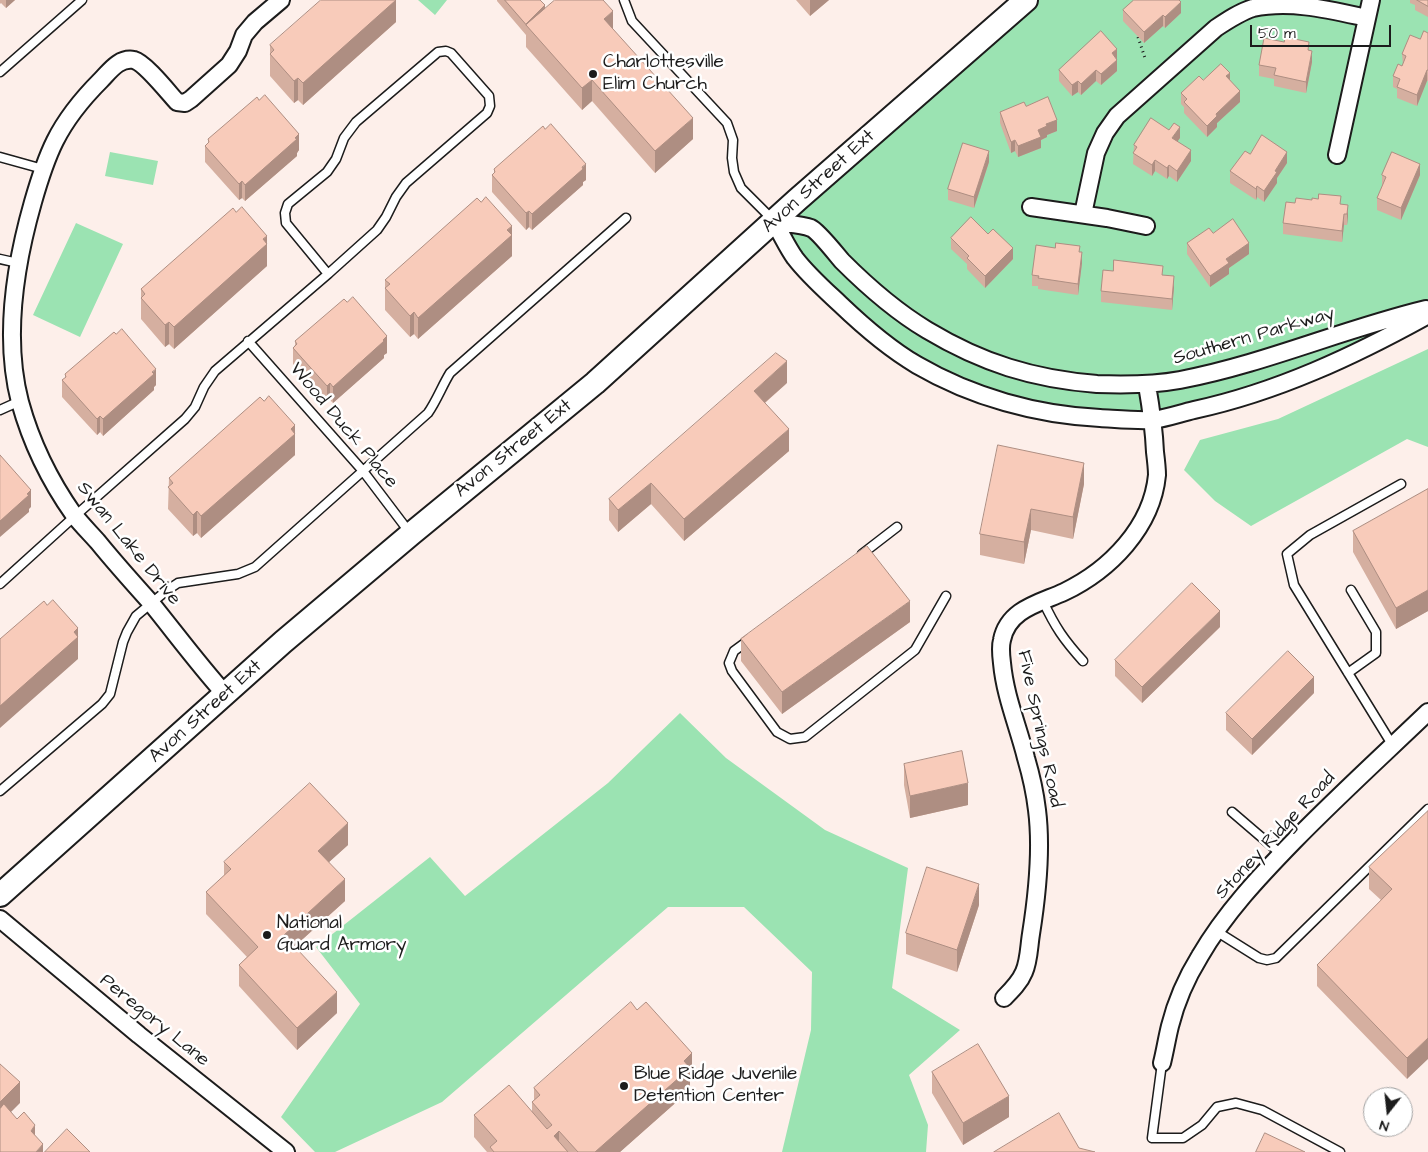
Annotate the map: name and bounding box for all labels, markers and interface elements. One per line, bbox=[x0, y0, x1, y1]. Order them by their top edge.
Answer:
scale bar bbox=[1253, 15, 1394, 47]
text: 50 m bbox=[1258, 23, 1296, 44]
place label: Charlottesville Elim Church bbox=[603, 52, 724, 96]
marker: Charlottesville Elim Church bbox=[587, 68, 599, 80]
street label: Avon Street Ext bbox=[758, 125, 880, 239]
street label: Southern Parkway bbox=[1171, 303, 1337, 371]
street label: Wood Duck Place bbox=[284, 359, 402, 493]
street label: Avon Street Ext bbox=[451, 395, 577, 503]
street label: Swan Lake Drive bbox=[71, 478, 185, 610]
street label: Five Springs Road bbox=[1011, 648, 1067, 810]
street label: Avon Street Ext bbox=[145, 655, 267, 769]
street label: Stoney Ridge Road bbox=[1211, 768, 1341, 904]
place label: National Guard Armory bbox=[277, 913, 406, 957]
marker: National Guard Armory bbox=[261, 929, 273, 941]
street label: Peregory Lane bbox=[94, 970, 214, 1072]
place label: Blue Ridge Juvenile Detention Center bbox=[634, 1064, 797, 1108]
marker: Blue Ridge Juvenile Detention Center bbox=[618, 1080, 630, 1092]
north arrow bbox=[1363, 1087, 1413, 1137]
text: N bbox=[1377, 1115, 1391, 1136]

